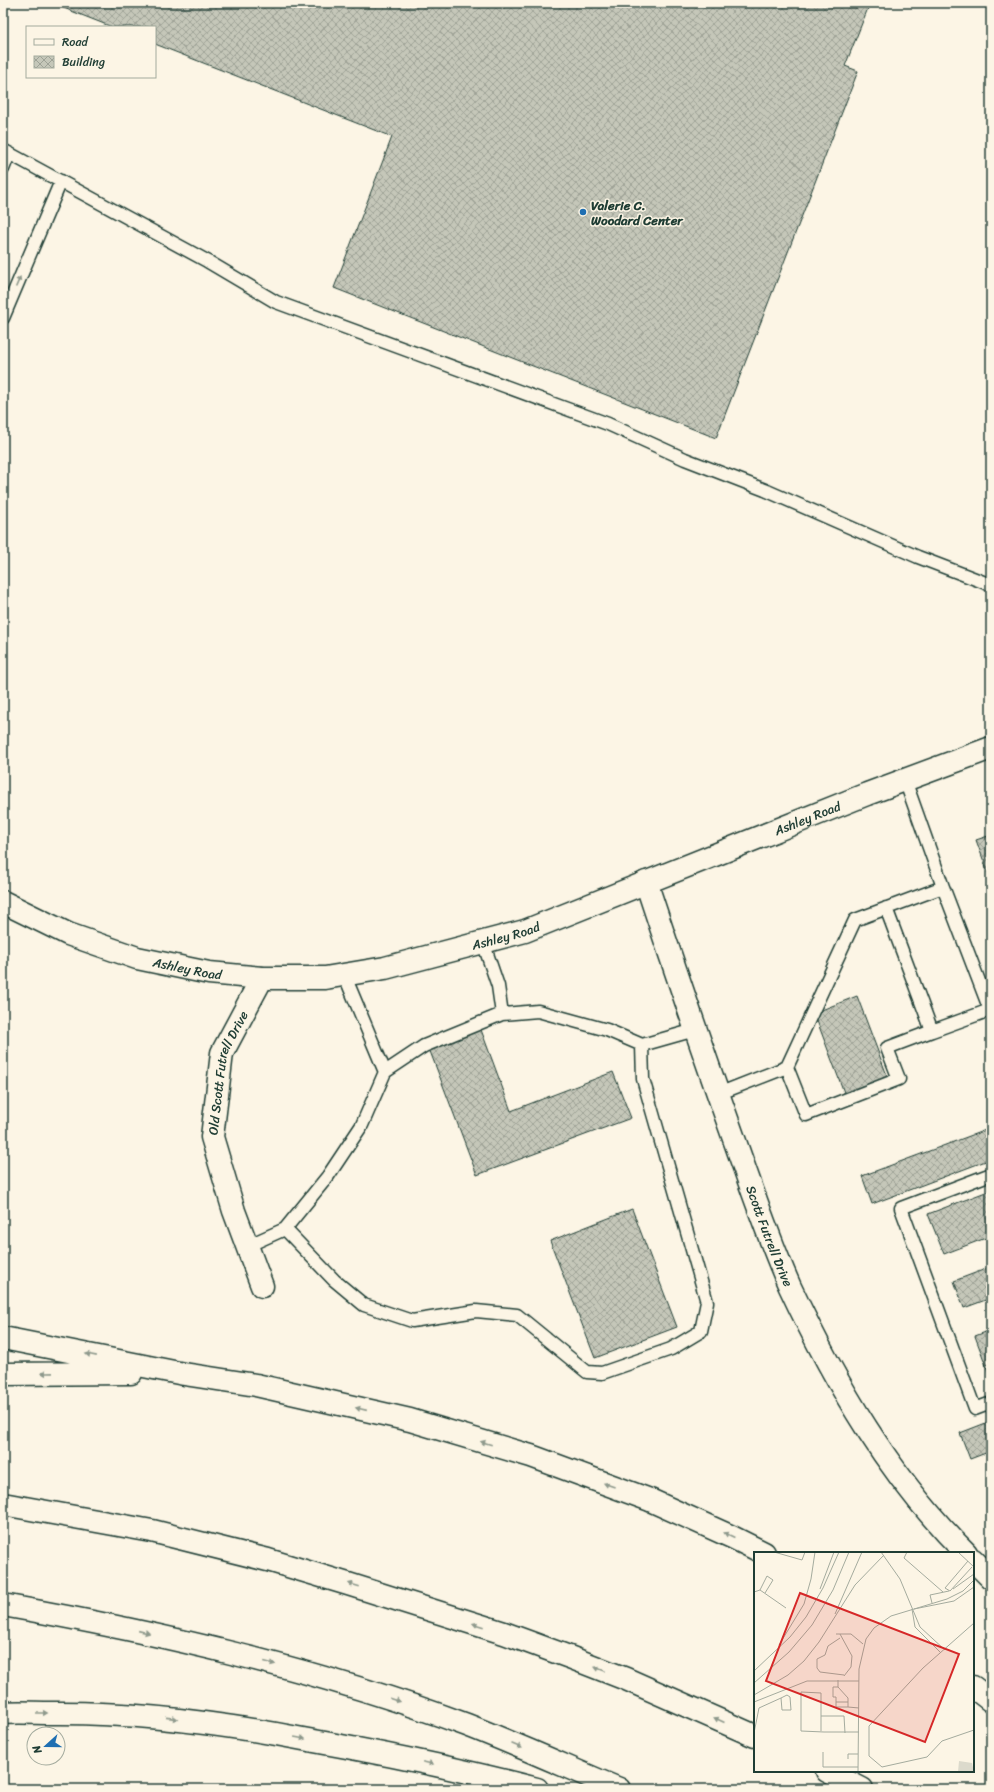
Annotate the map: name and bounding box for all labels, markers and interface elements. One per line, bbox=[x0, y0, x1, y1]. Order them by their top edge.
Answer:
legend bbox=[26, 26, 156, 78]
text: Road bbox=[62, 31, 89, 53]
text: Building bbox=[62, 51, 105, 73]
place label: Valerie C. Woodard Center bbox=[591, 194, 684, 232]
marker: Valerie C. Woodard Center bbox=[578, 207, 588, 217]
one-way arrow bbox=[15, 277, 21, 288]
street label: Ashley Road bbox=[770, 794, 845, 842]
street label: Ashley Road bbox=[468, 914, 544, 956]
street label: Ashley Road bbox=[150, 950, 224, 986]
street label: Old Scott Futrell Drive bbox=[201, 1006, 254, 1136]
street label: Scott Futrell Drive bbox=[740, 1182, 800, 1291]
one-way arrow bbox=[85, 1351, 97, 1357]
one-way arrow bbox=[40, 1370, 53, 1376]
one-way arrow bbox=[355, 1406, 367, 1412]
one-way arrow bbox=[480, 1440, 492, 1446]
one-way arrow bbox=[603, 1482, 615, 1488]
one-way arrow bbox=[723, 1532, 735, 1539]
inset map bbox=[754, 1552, 974, 1772]
one-way arrow bbox=[347, 1582, 359, 1588]
one-way arrow bbox=[471, 1622, 483, 1628]
one-way arrow bbox=[138, 1630, 150, 1636]
one-way arrow bbox=[264, 1661, 277, 1667]
one-way arrow bbox=[593, 1665, 605, 1671]
one-way arrow bbox=[389, 1698, 401, 1704]
one-way arrow bbox=[36, 1710, 49, 1716]
one-way arrow bbox=[166, 1715, 178, 1722]
one-way arrow bbox=[714, 1717, 725, 1723]
north arrow bbox=[26, 1726, 66, 1766]
one-way arrow bbox=[294, 1735, 306, 1741]
text: N bbox=[27, 1742, 48, 1757]
one-way arrow bbox=[511, 1743, 522, 1749]
one-way arrow bbox=[422, 1761, 434, 1767]

